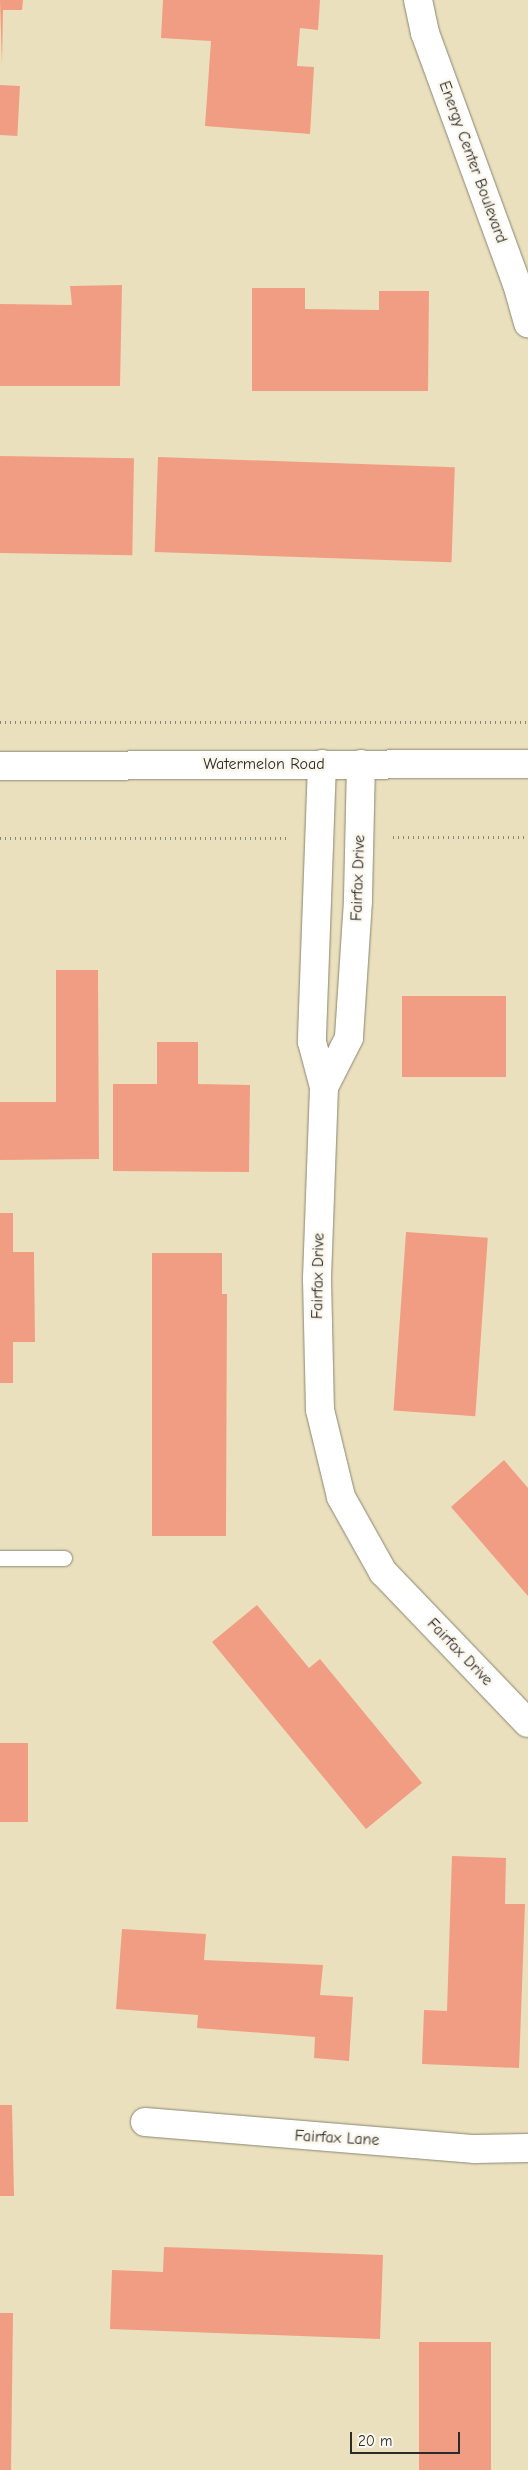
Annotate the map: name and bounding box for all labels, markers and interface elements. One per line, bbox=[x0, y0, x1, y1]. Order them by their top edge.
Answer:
street label: Energy Center Boulevard bbox=[435, 78, 511, 246]
street label: Watermelon Road bbox=[203, 754, 325, 774]
street label: Fairfax Drive bbox=[347, 835, 369, 921]
street label: Fairfax Drive bbox=[308, 1233, 328, 1319]
street label: Fairfax Drive bbox=[423, 1614, 497, 1690]
street label: Fairfax Lane bbox=[294, 2126, 380, 2150]
scale bar bbox=[353, 2422, 463, 2454]
text: 20 m bbox=[358, 2432, 392, 2450]

